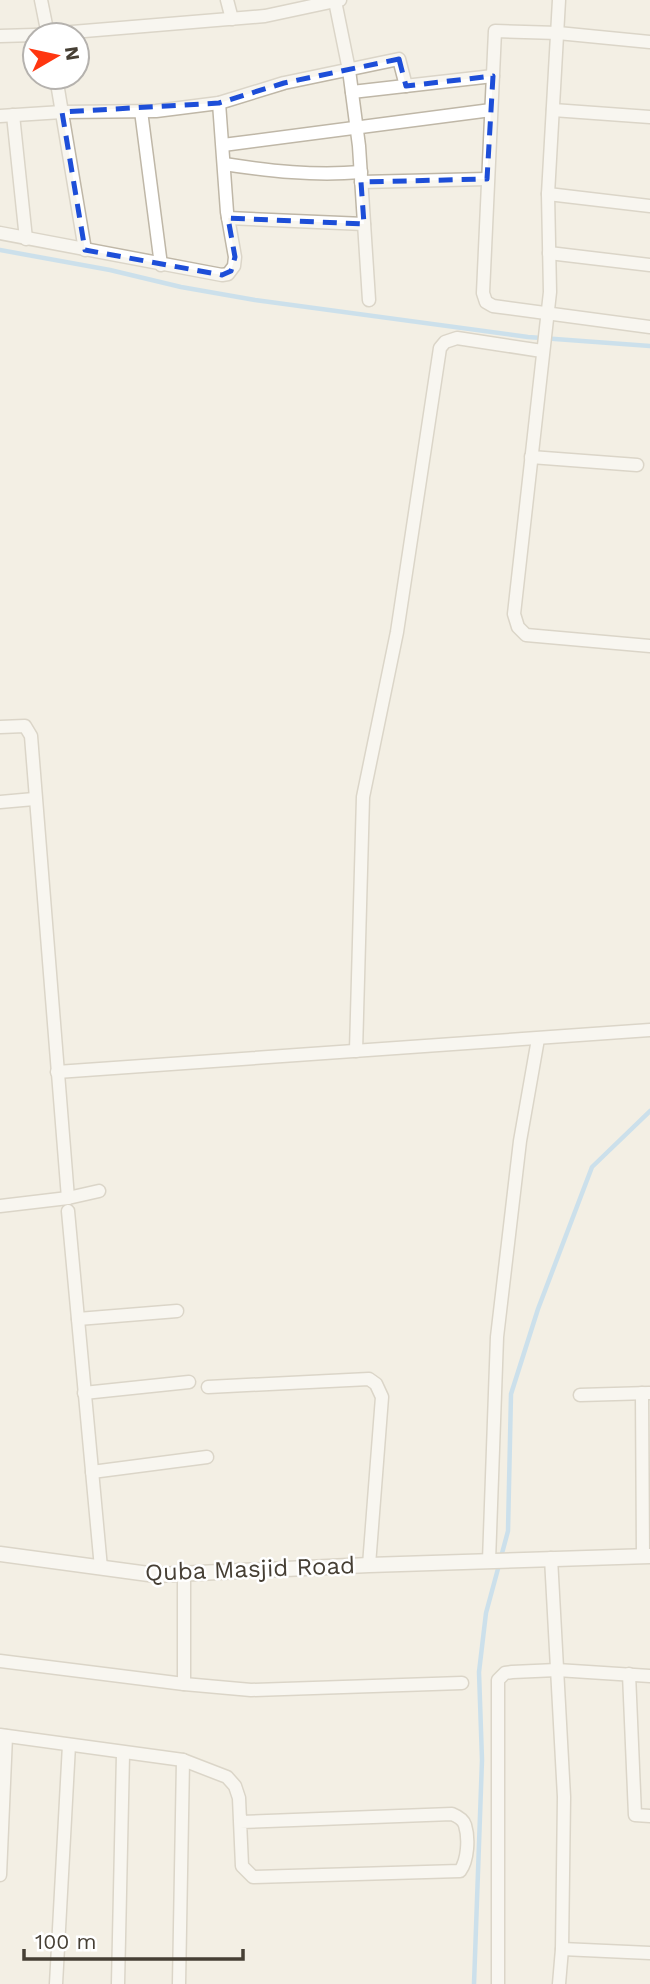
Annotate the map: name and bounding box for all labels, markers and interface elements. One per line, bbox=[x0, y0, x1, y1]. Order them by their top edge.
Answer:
north arrow bbox=[21, 21, 91, 91]
text: N bbox=[60, 45, 85, 62]
street label: Quba Masjid Road bbox=[144, 1551, 356, 1587]
scale bar bbox=[24, 1918, 243, 1962]
text: 100 m bbox=[35, 1929, 97, 1954]

